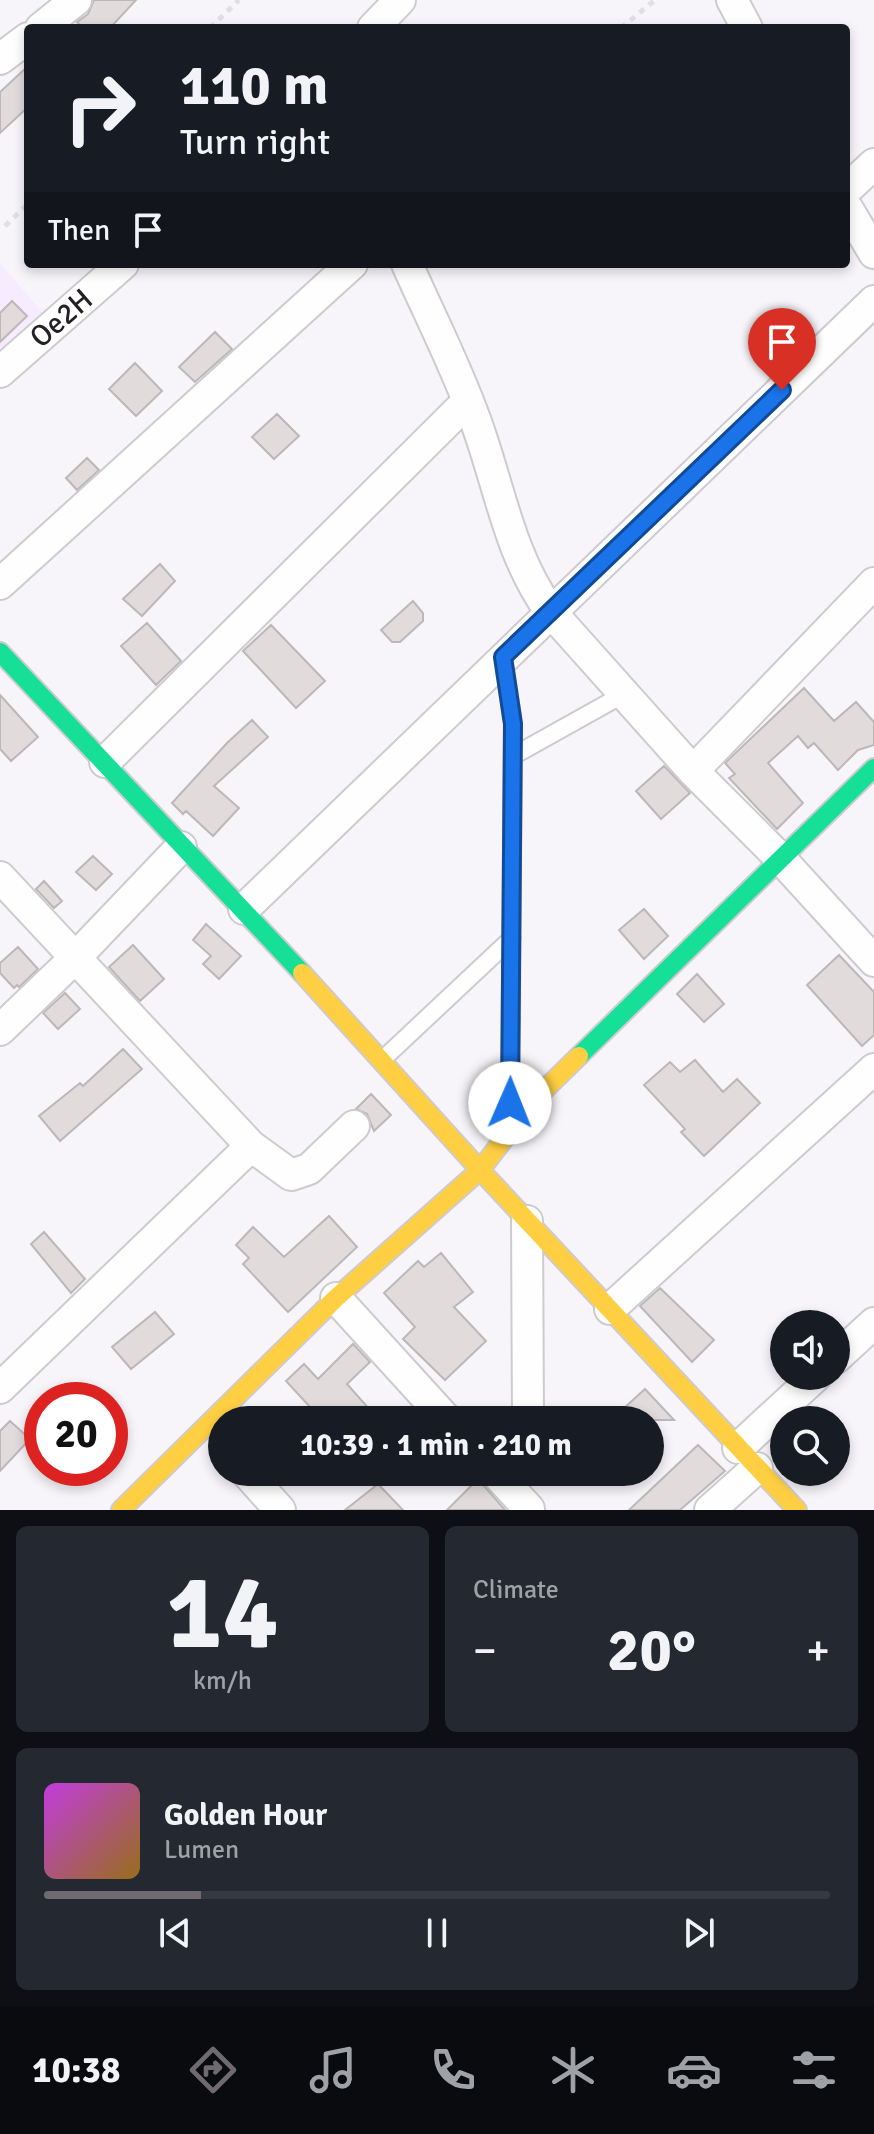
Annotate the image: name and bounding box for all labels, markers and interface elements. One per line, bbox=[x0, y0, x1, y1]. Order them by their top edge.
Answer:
text: 110 m bbox=[180, 51, 328, 120]
icon: right bbox=[48, 56, 152, 160]
text: Turn right bbox=[180, 120, 330, 165]
icon: arrive bbox=[126, 208, 170, 252]
text: Then bbox=[48, 212, 110, 249]
street label: Oe2H bbox=[22, 281, 100, 356]
pin bbox=[748, 308, 816, 390]
icon: arrive bbox=[760, 320, 804, 364]
position arrow bbox=[468, 1061, 552, 1145]
map controls bbox=[770, 1310, 850, 1486]
button: sound bbox=[770, 1310, 850, 1390]
speed limit sign: 20 bbox=[24, 1382, 128, 1486]
button: search bbox=[770, 1406, 850, 1486]
text: 10:39 · 1 min · 210 m bbox=[300, 1427, 572, 1464]
text: 14 bbox=[166, 1549, 279, 1677]
text: Climate bbox=[473, 1574, 559, 1606]
text: 20° bbox=[607, 1614, 696, 1688]
text: − bbox=[473, 1624, 497, 1678]
text: + bbox=[806, 1624, 830, 1678]
text: km/h bbox=[193, 1665, 252, 1697]
text: Golden Hour bbox=[164, 1797, 327, 1834]
text: Lumen bbox=[164, 1834, 239, 1866]
icon: previous bbox=[153, 1911, 197, 1955]
icon: pause bbox=[415, 1911, 459, 1955]
icon: next bbox=[677, 1911, 721, 1955]
icon: directions bbox=[185, 2042, 241, 2098]
icon: music bbox=[305, 2042, 361, 2098]
icon: phone bbox=[425, 2042, 481, 2098]
icon: climate bbox=[545, 2042, 601, 2098]
icon: car bbox=[666, 2042, 722, 2098]
icon: filters bbox=[786, 2042, 842, 2098]
text: 10:38 bbox=[32, 2048, 120, 2093]

